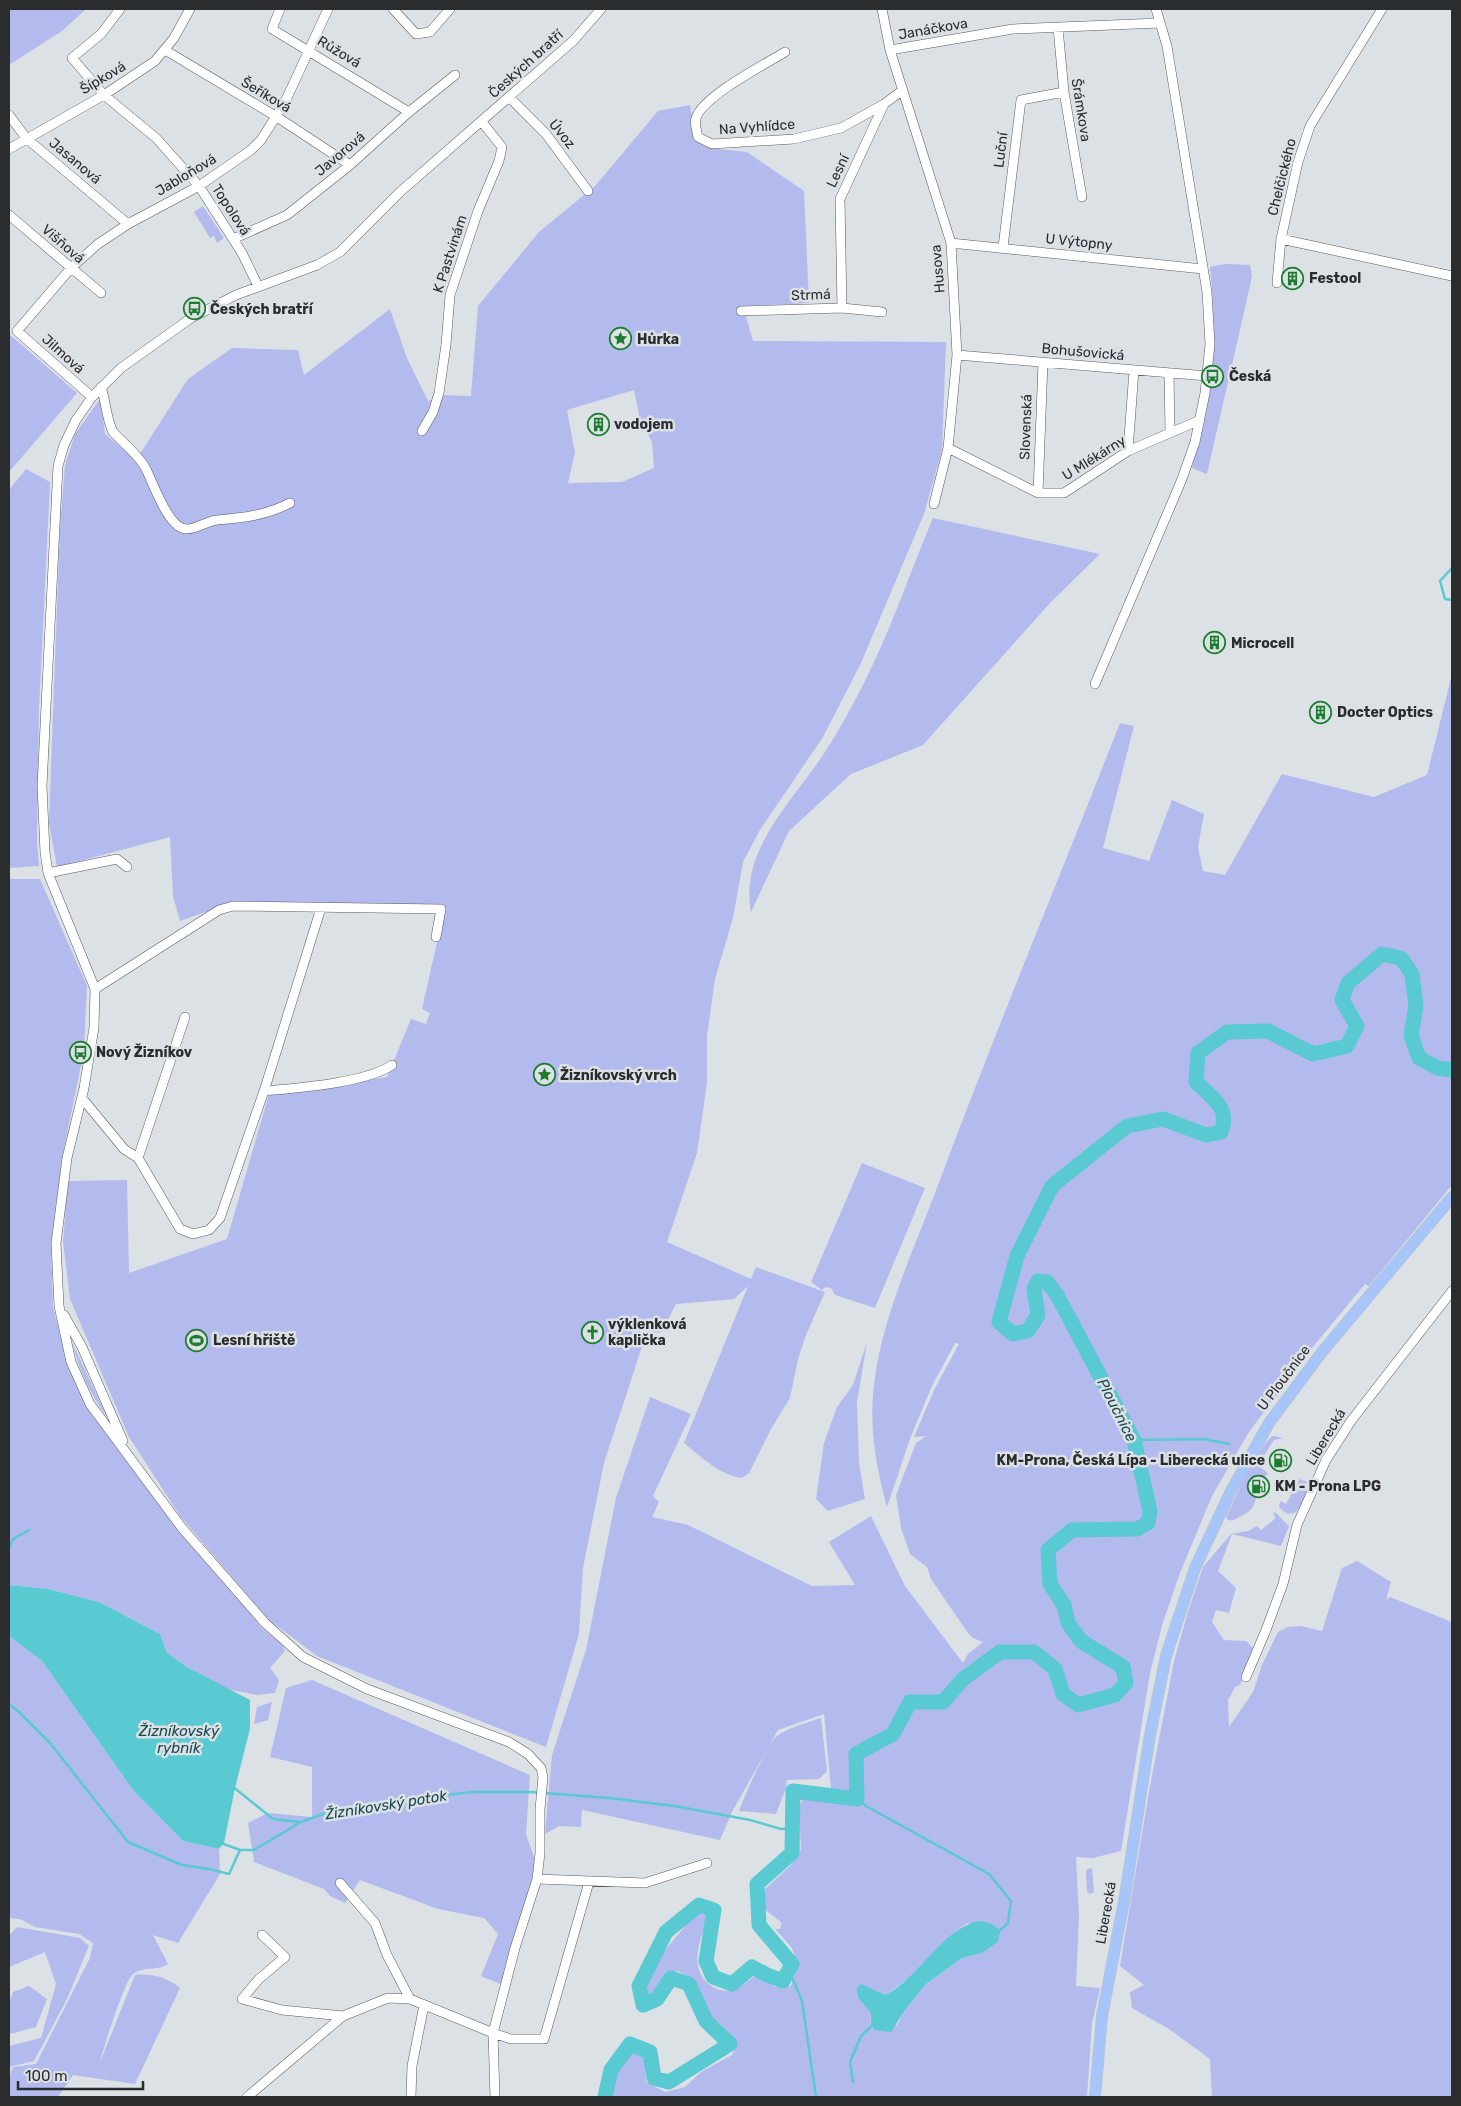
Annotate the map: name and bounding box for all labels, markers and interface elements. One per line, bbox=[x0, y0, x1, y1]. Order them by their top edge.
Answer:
street label: Janáčkova bbox=[897, 15, 969, 43]
street label: Českých bratří bbox=[485, 25, 567, 102]
street label: Růžová bbox=[314, 32, 364, 72]
street label: Šípková bbox=[77, 57, 129, 98]
street label: Šeříková bbox=[238, 73, 295, 116]
street label: Šrámkova bbox=[1068, 77, 1095, 143]
street label: Úvoz bbox=[545, 115, 580, 152]
street label: Na Vyhlídce bbox=[718, 116, 796, 138]
street label: Javorová bbox=[312, 128, 368, 180]
street label: Luční bbox=[990, 131, 1012, 169]
street label: Jasanová bbox=[45, 134, 105, 188]
street label: Chelčického bbox=[1264, 137, 1300, 217]
street label: Jabloňová bbox=[153, 150, 219, 200]
street label: Lesní bbox=[823, 151, 853, 190]
street label: Topolová bbox=[208, 181, 254, 239]
street label: K Pastvinám bbox=[429, 213, 471, 295]
street label: Višňová bbox=[38, 221, 88, 267]
street label: U Výtopny bbox=[1045, 230, 1114, 254]
street label: Husova bbox=[927, 244, 949, 294]
building icon: Festool bbox=[1281, 266, 1305, 290]
place label: Festool bbox=[1309, 270, 1361, 287]
street label: Strmá bbox=[791, 286, 831, 304]
bus stop icon: Českých bratří bbox=[182, 297, 206, 321]
place label: Českých bratří bbox=[210, 300, 314, 318]
place icon: Hůrka bbox=[609, 327, 633, 351]
street label: Jilmová bbox=[38, 331, 88, 377]
place label: Hůrka bbox=[637, 331, 679, 348]
street label: Bohušovická bbox=[1041, 340, 1125, 364]
bus stop icon: Česká bbox=[1201, 364, 1225, 388]
place label: Česká bbox=[1229, 367, 1271, 385]
street label: Slovenská bbox=[1016, 394, 1036, 460]
building icon: vodojem bbox=[586, 412, 610, 436]
place label: vodojem bbox=[614, 416, 674, 433]
street label: U Mlékárny bbox=[1059, 432, 1129, 484]
building icon: Microcell bbox=[1203, 631, 1227, 655]
place label: Microcell bbox=[1231, 635, 1294, 652]
building icon: Docter Optics bbox=[1309, 700, 1333, 724]
place label: Docter Optics bbox=[1337, 704, 1433, 721]
bus stop icon: Nový Žizníkov bbox=[68, 1040, 92, 1064]
place label: Nový Žizníkov bbox=[96, 1043, 193, 1061]
place icon: Žizníkovský vrch bbox=[532, 1063, 556, 1087]
place label: Žizníkovský vrch bbox=[560, 1066, 677, 1084]
place label: výklenková kaplička bbox=[608, 1316, 687, 1349]
church icon: výklenková kaplička bbox=[580, 1320, 604, 1344]
sports icon: Lesní hřiště bbox=[185, 1328, 209, 1352]
place label: Lesní hřiště bbox=[213, 1332, 295, 1349]
street label: U Ploučnice bbox=[1254, 1342, 1314, 1414]
water label: Ploučnice bbox=[1093, 1375, 1141, 1445]
street label: Liberecká bbox=[1302, 1406, 1350, 1468]
fuel station icon: KM-Prona, Česká Lípa - Liberecká ulice bbox=[1269, 1448, 1293, 1472]
place label: KM-Prona, Česká Lípa - Liberecká ulice bbox=[997, 1451, 1265, 1469]
fuel station icon: KM - Prona LPG bbox=[1247, 1474, 1271, 1498]
place label: KM - Prona LPG bbox=[1275, 1478, 1381, 1495]
water label: Žizníkovský rybník bbox=[138, 1722, 220, 1757]
water label: Žizníkovský potok bbox=[323, 1786, 449, 1824]
street label: Liberecká bbox=[1092, 1880, 1120, 1946]
scale bar bbox=[18, 2058, 142, 2090]
text: 100 m bbox=[25, 2067, 67, 2085]

